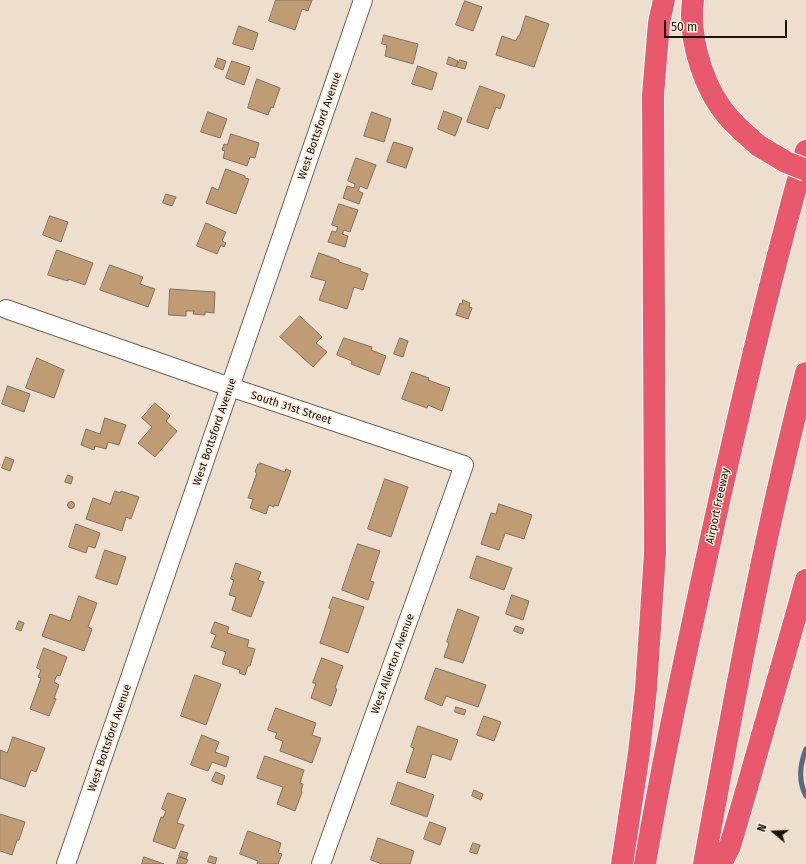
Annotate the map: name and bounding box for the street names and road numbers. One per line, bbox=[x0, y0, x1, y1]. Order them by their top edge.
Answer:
street label: West Bottsford Avenue bbox=[295, 70, 345, 182]
street label: West Bottsford Avenue bbox=[190, 376, 240, 488]
street label: South 31st Street bbox=[249, 389, 333, 427]
street label: Airport Freeway bbox=[703, 467, 733, 545]
street label: West Allerton Avenue bbox=[369, 612, 417, 716]
street label: West Bottsford Avenue bbox=[85, 682, 135, 794]

